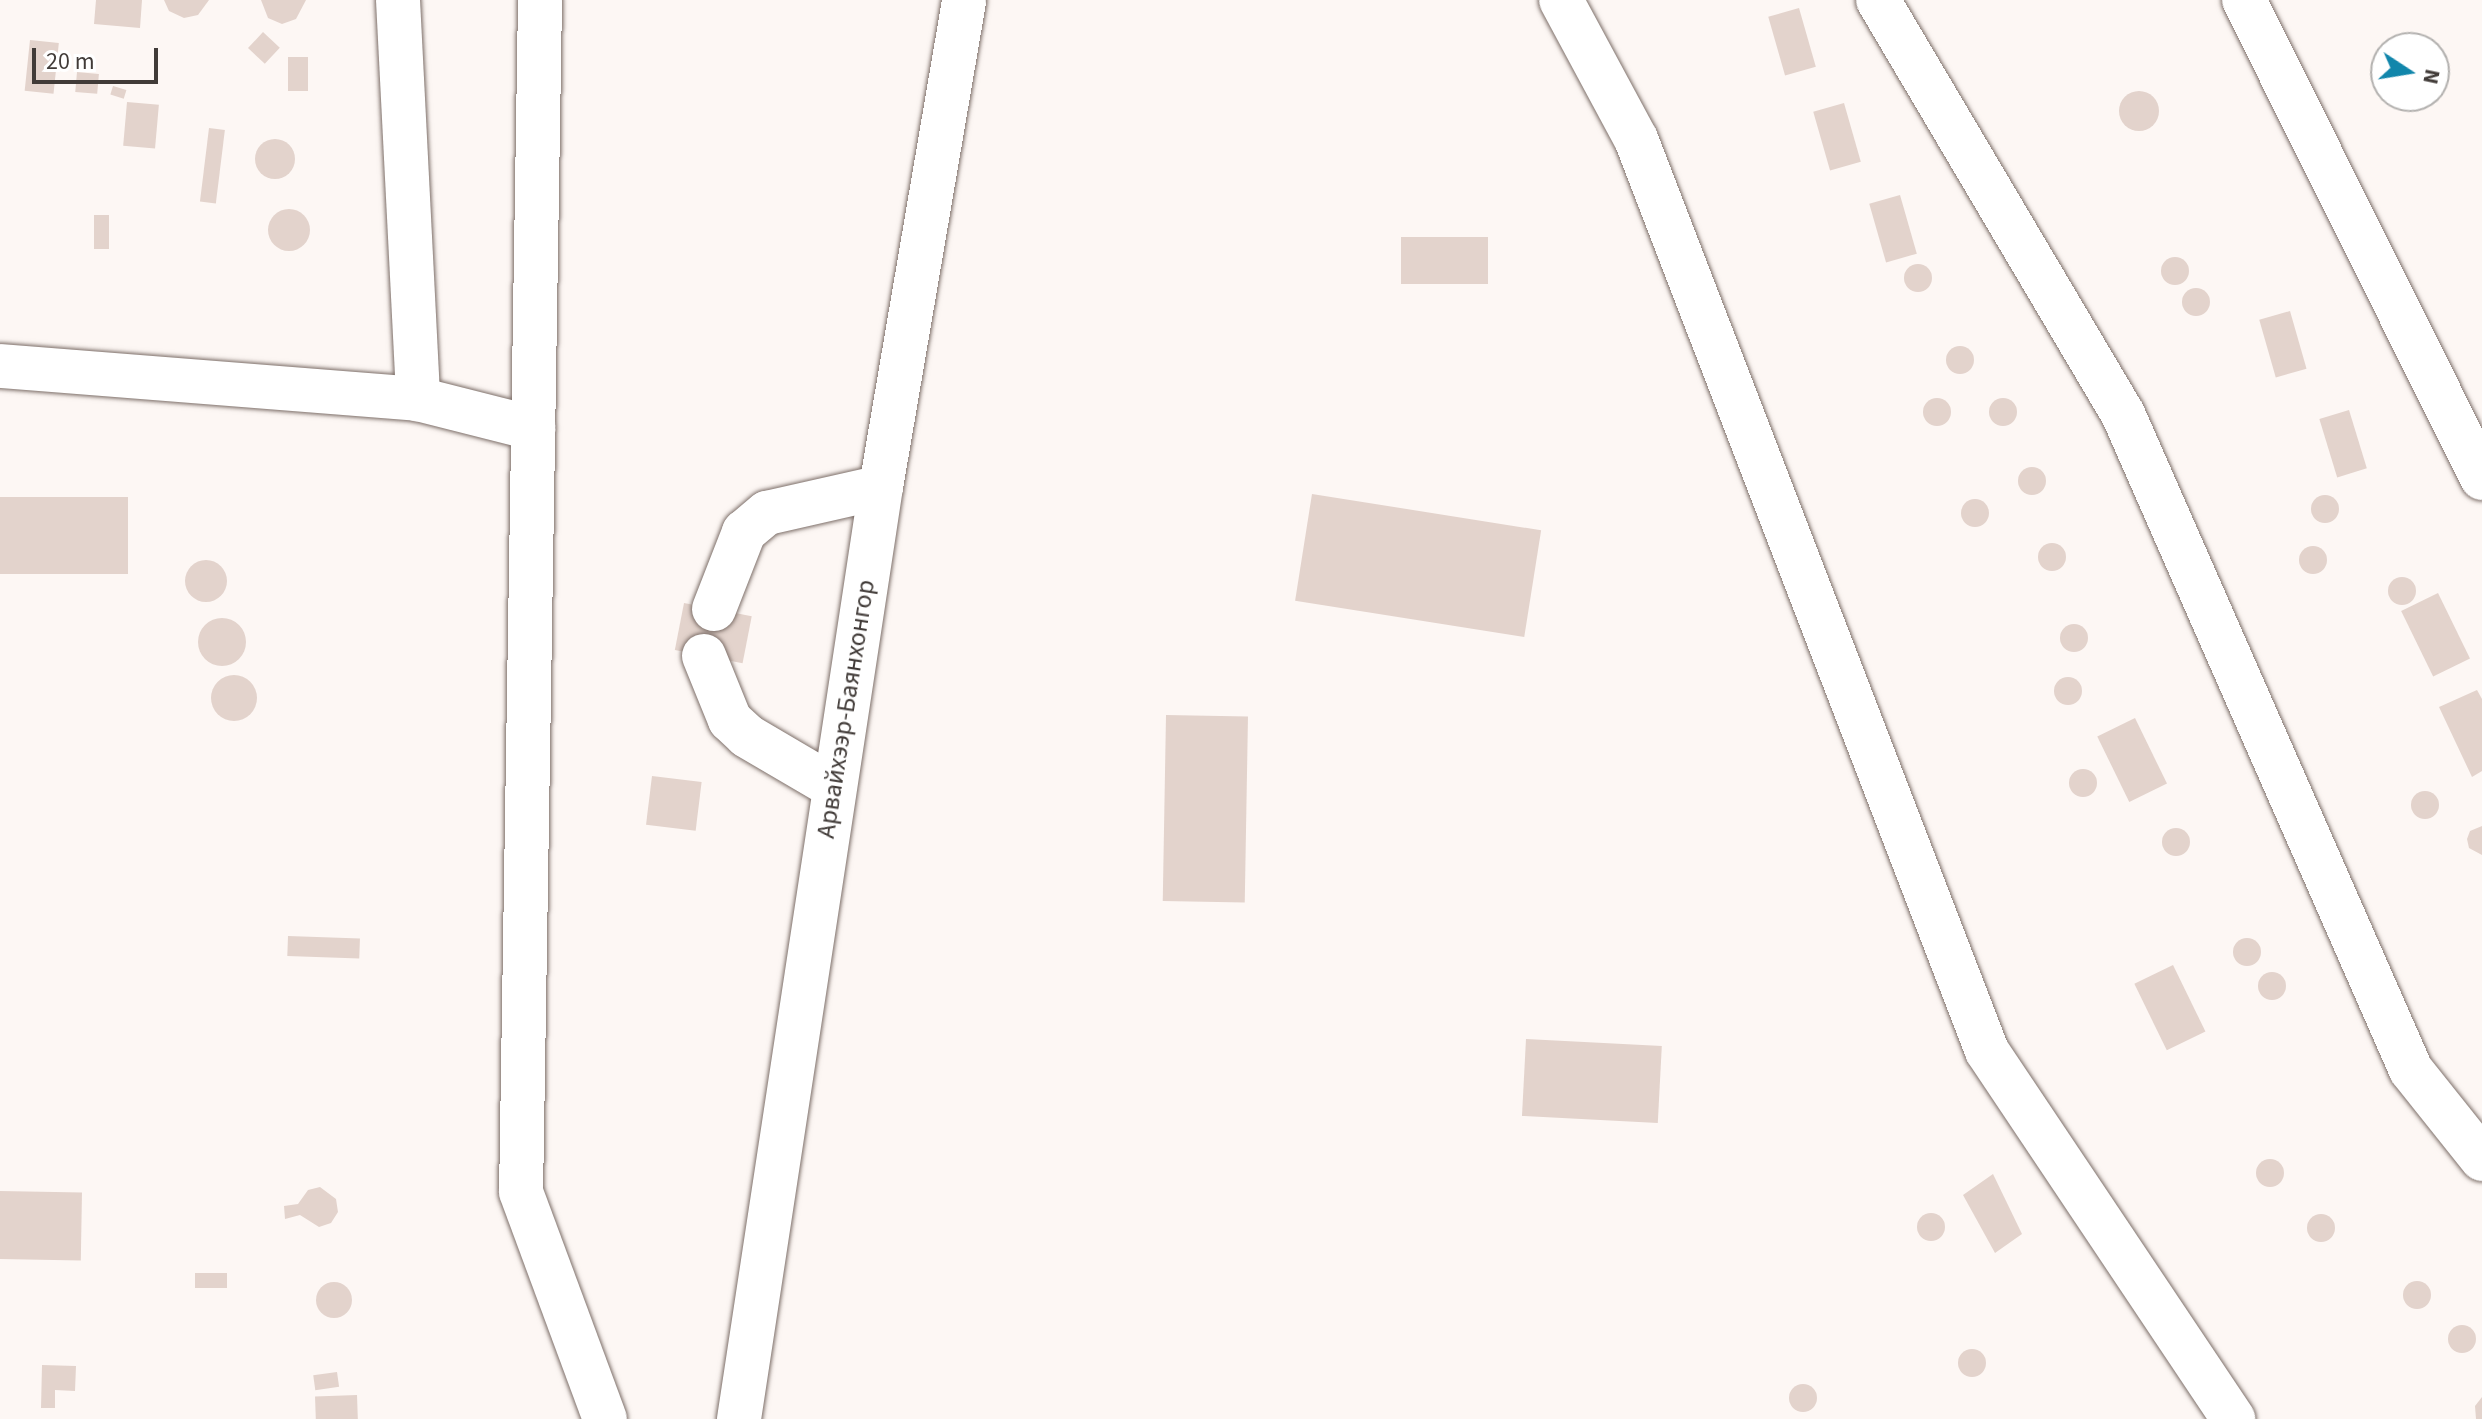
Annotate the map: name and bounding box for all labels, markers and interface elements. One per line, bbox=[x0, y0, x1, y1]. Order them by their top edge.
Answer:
scale bar bbox=[36, 32, 162, 82]
north arrow bbox=[2370, 32, 2450, 112]
text: 20 m bbox=[46, 44, 95, 79]
text: N bbox=[2414, 66, 2449, 87]
street label: Арвайхээр-Баянхонгор bbox=[810, 577, 882, 841]

